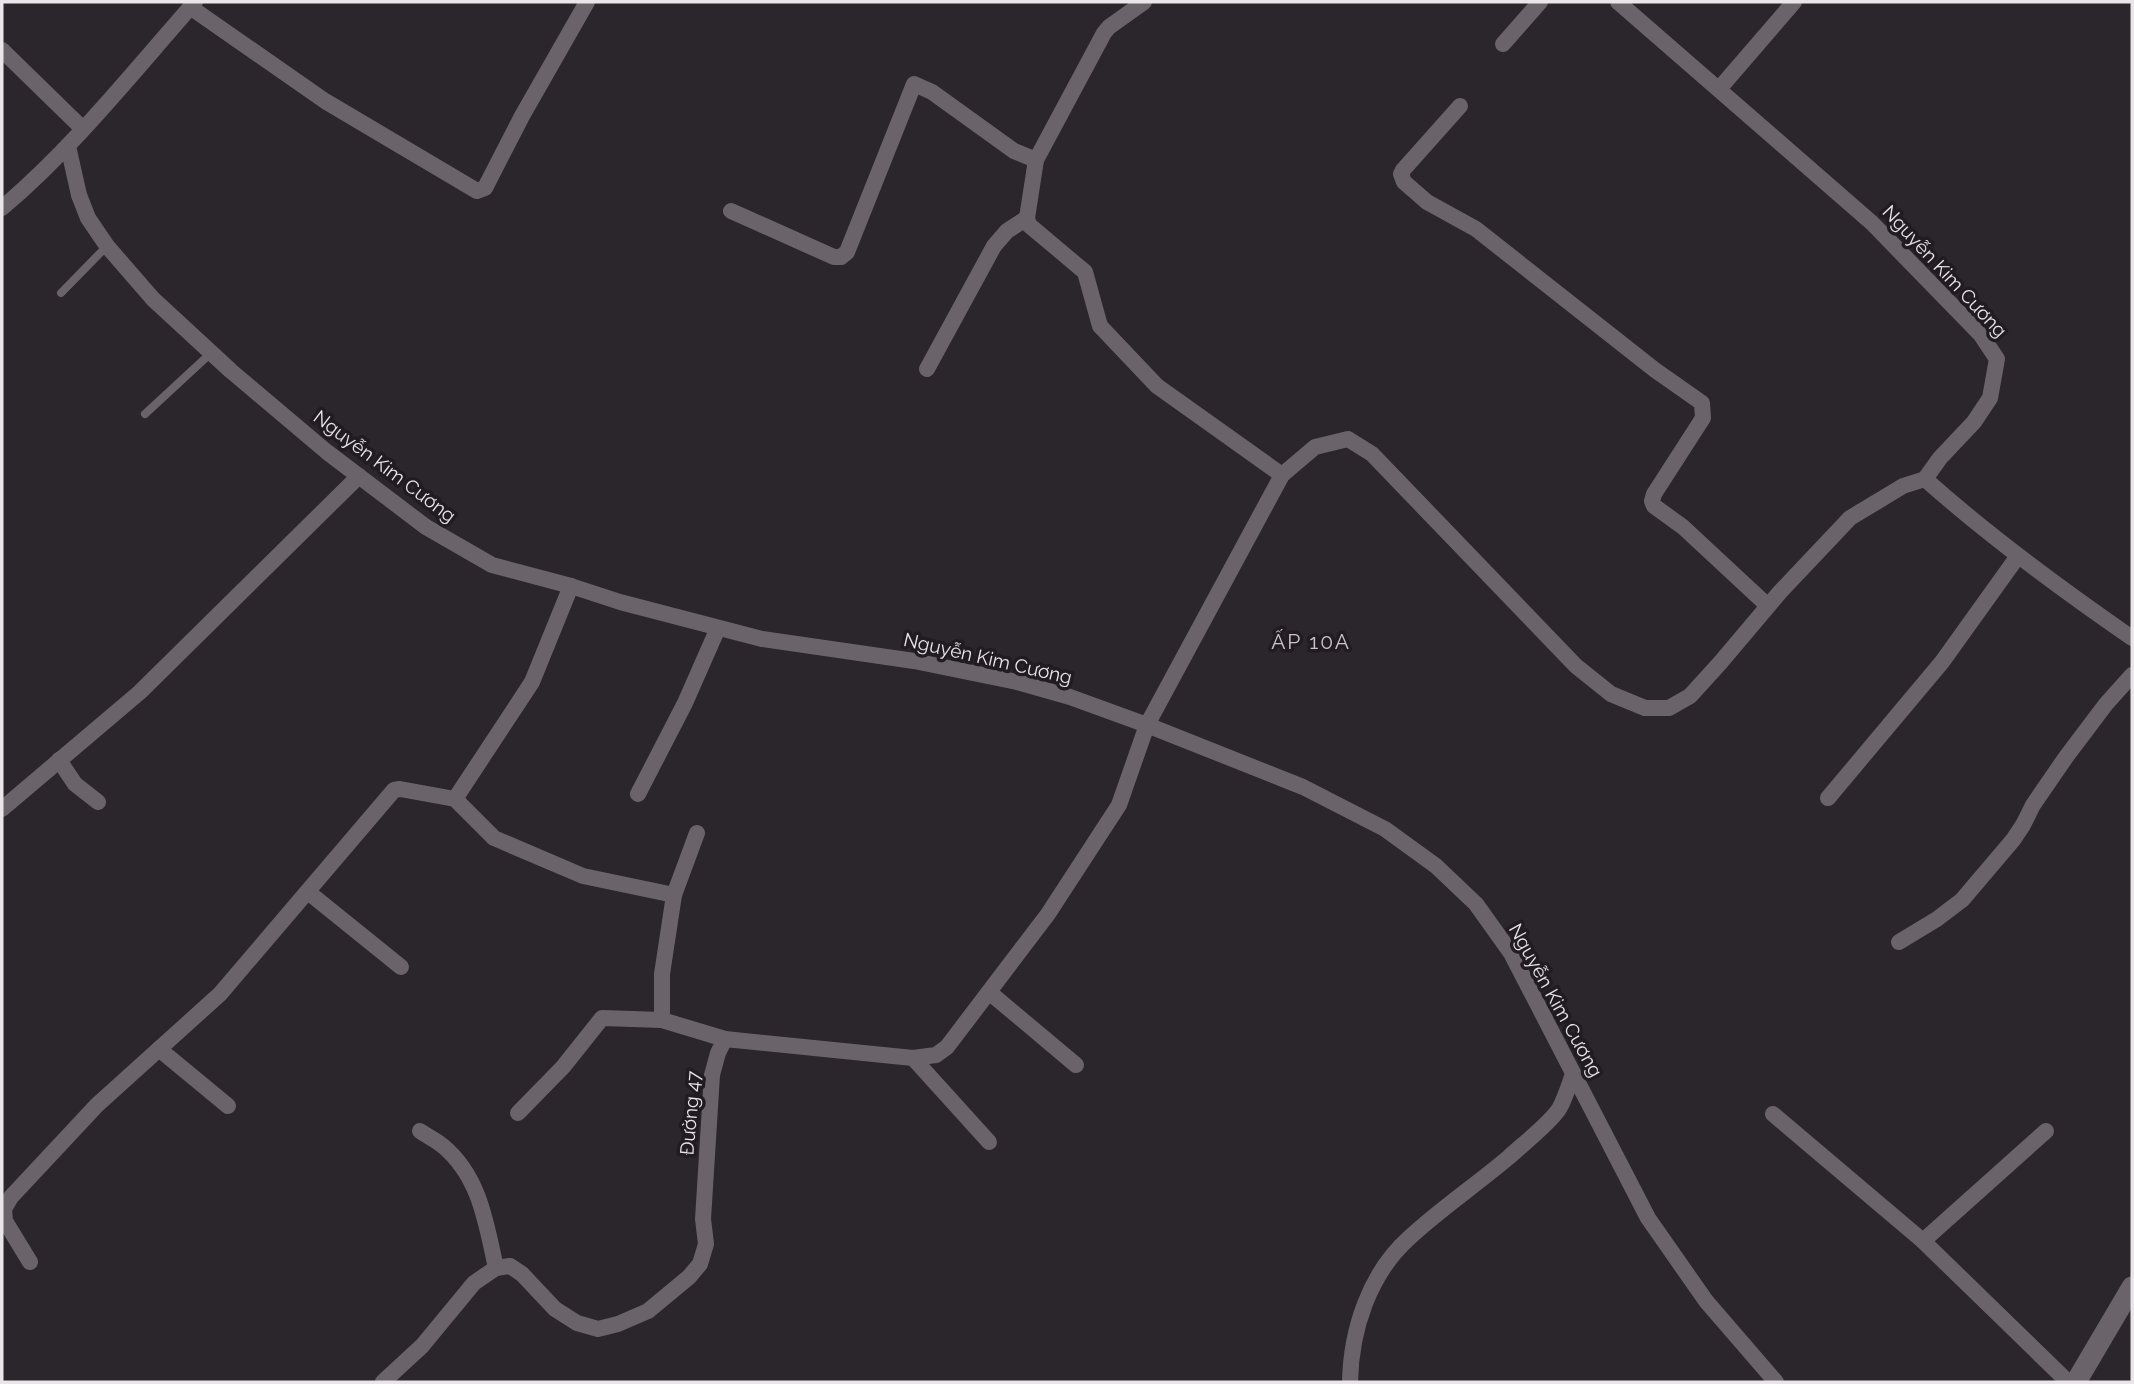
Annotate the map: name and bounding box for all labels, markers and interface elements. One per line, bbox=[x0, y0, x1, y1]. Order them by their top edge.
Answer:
street label: Nguyễn Kim Cương bbox=[1878, 201, 2012, 341]
street label: Nguyễn Kim Cương bbox=[310, 405, 460, 527]
street label: Nguyễn Kim Cương bbox=[902, 628, 1074, 688]
district label: ẤP 10A bbox=[1271, 629, 1351, 654]
street label: Nguyễn Kim Cương bbox=[1505, 919, 1607, 1081]
street label: Đường 47 bbox=[675, 1070, 705, 1156]

